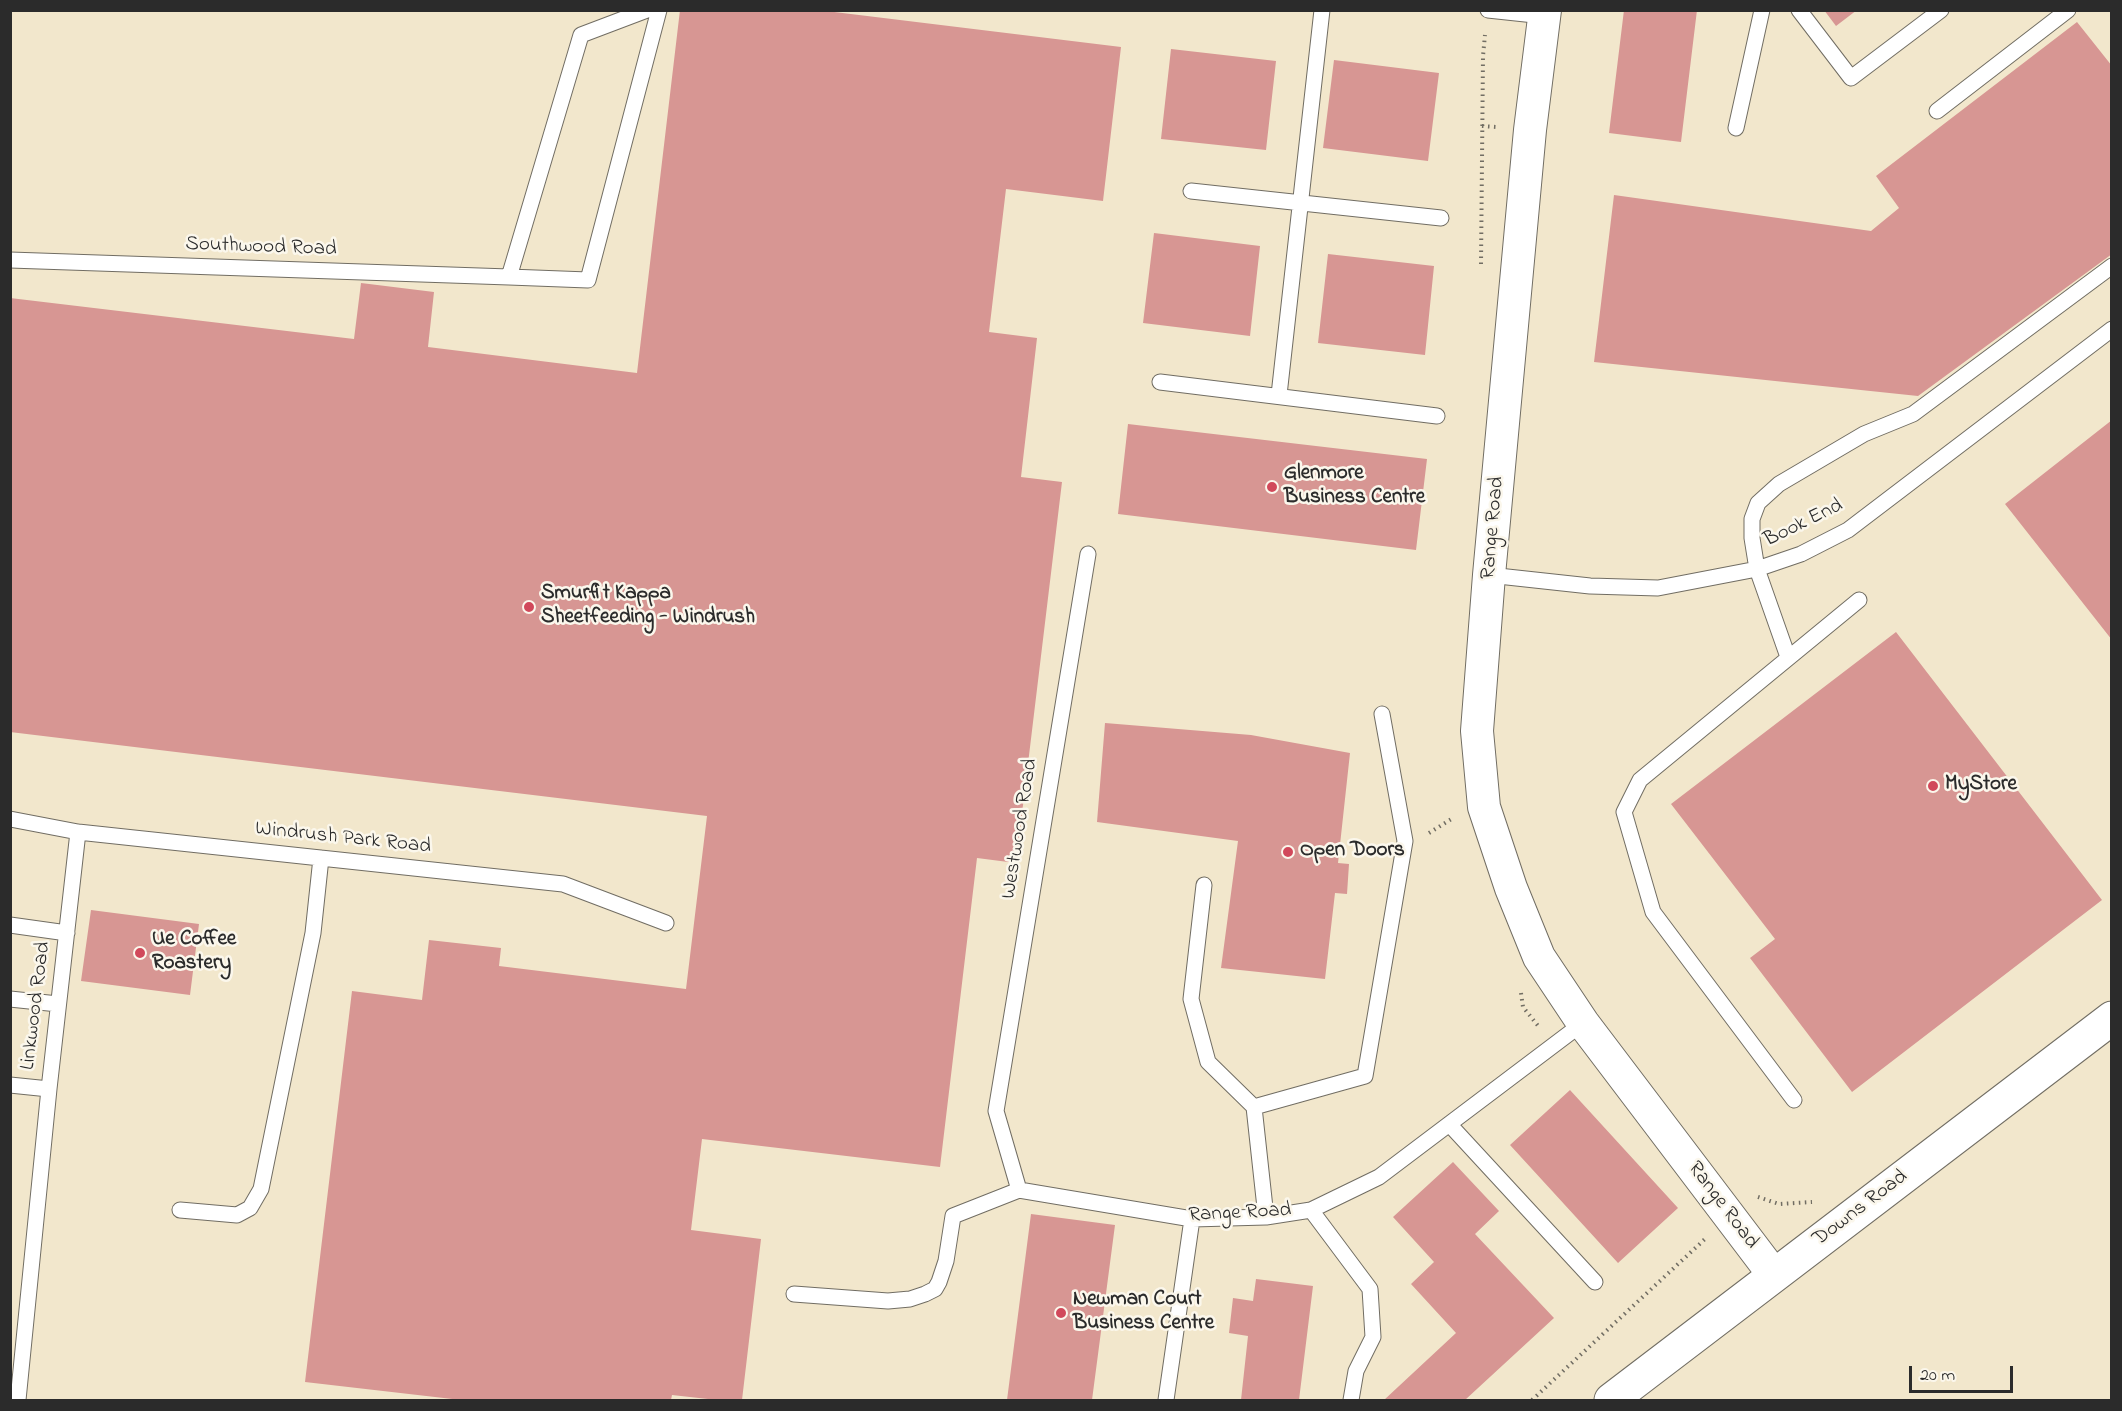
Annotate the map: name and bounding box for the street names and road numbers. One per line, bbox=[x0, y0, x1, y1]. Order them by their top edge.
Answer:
street label: Southwood Road bbox=[185, 233, 337, 263]
street label: Range Road bbox=[1477, 476, 1511, 580]
street label: Book End bbox=[1760, 494, 1848, 554]
street label: Westwood Road bbox=[997, 757, 1045, 901]
street label: Windrush Park Road bbox=[254, 817, 432, 861]
street label: Linkwood Road bbox=[17, 940, 57, 1072]
street label: Range Road bbox=[1681, 1157, 1763, 1255]
street label: Downs Road bbox=[1809, 1165, 1913, 1253]
street label: Range Road bbox=[1188, 1199, 1292, 1229]

